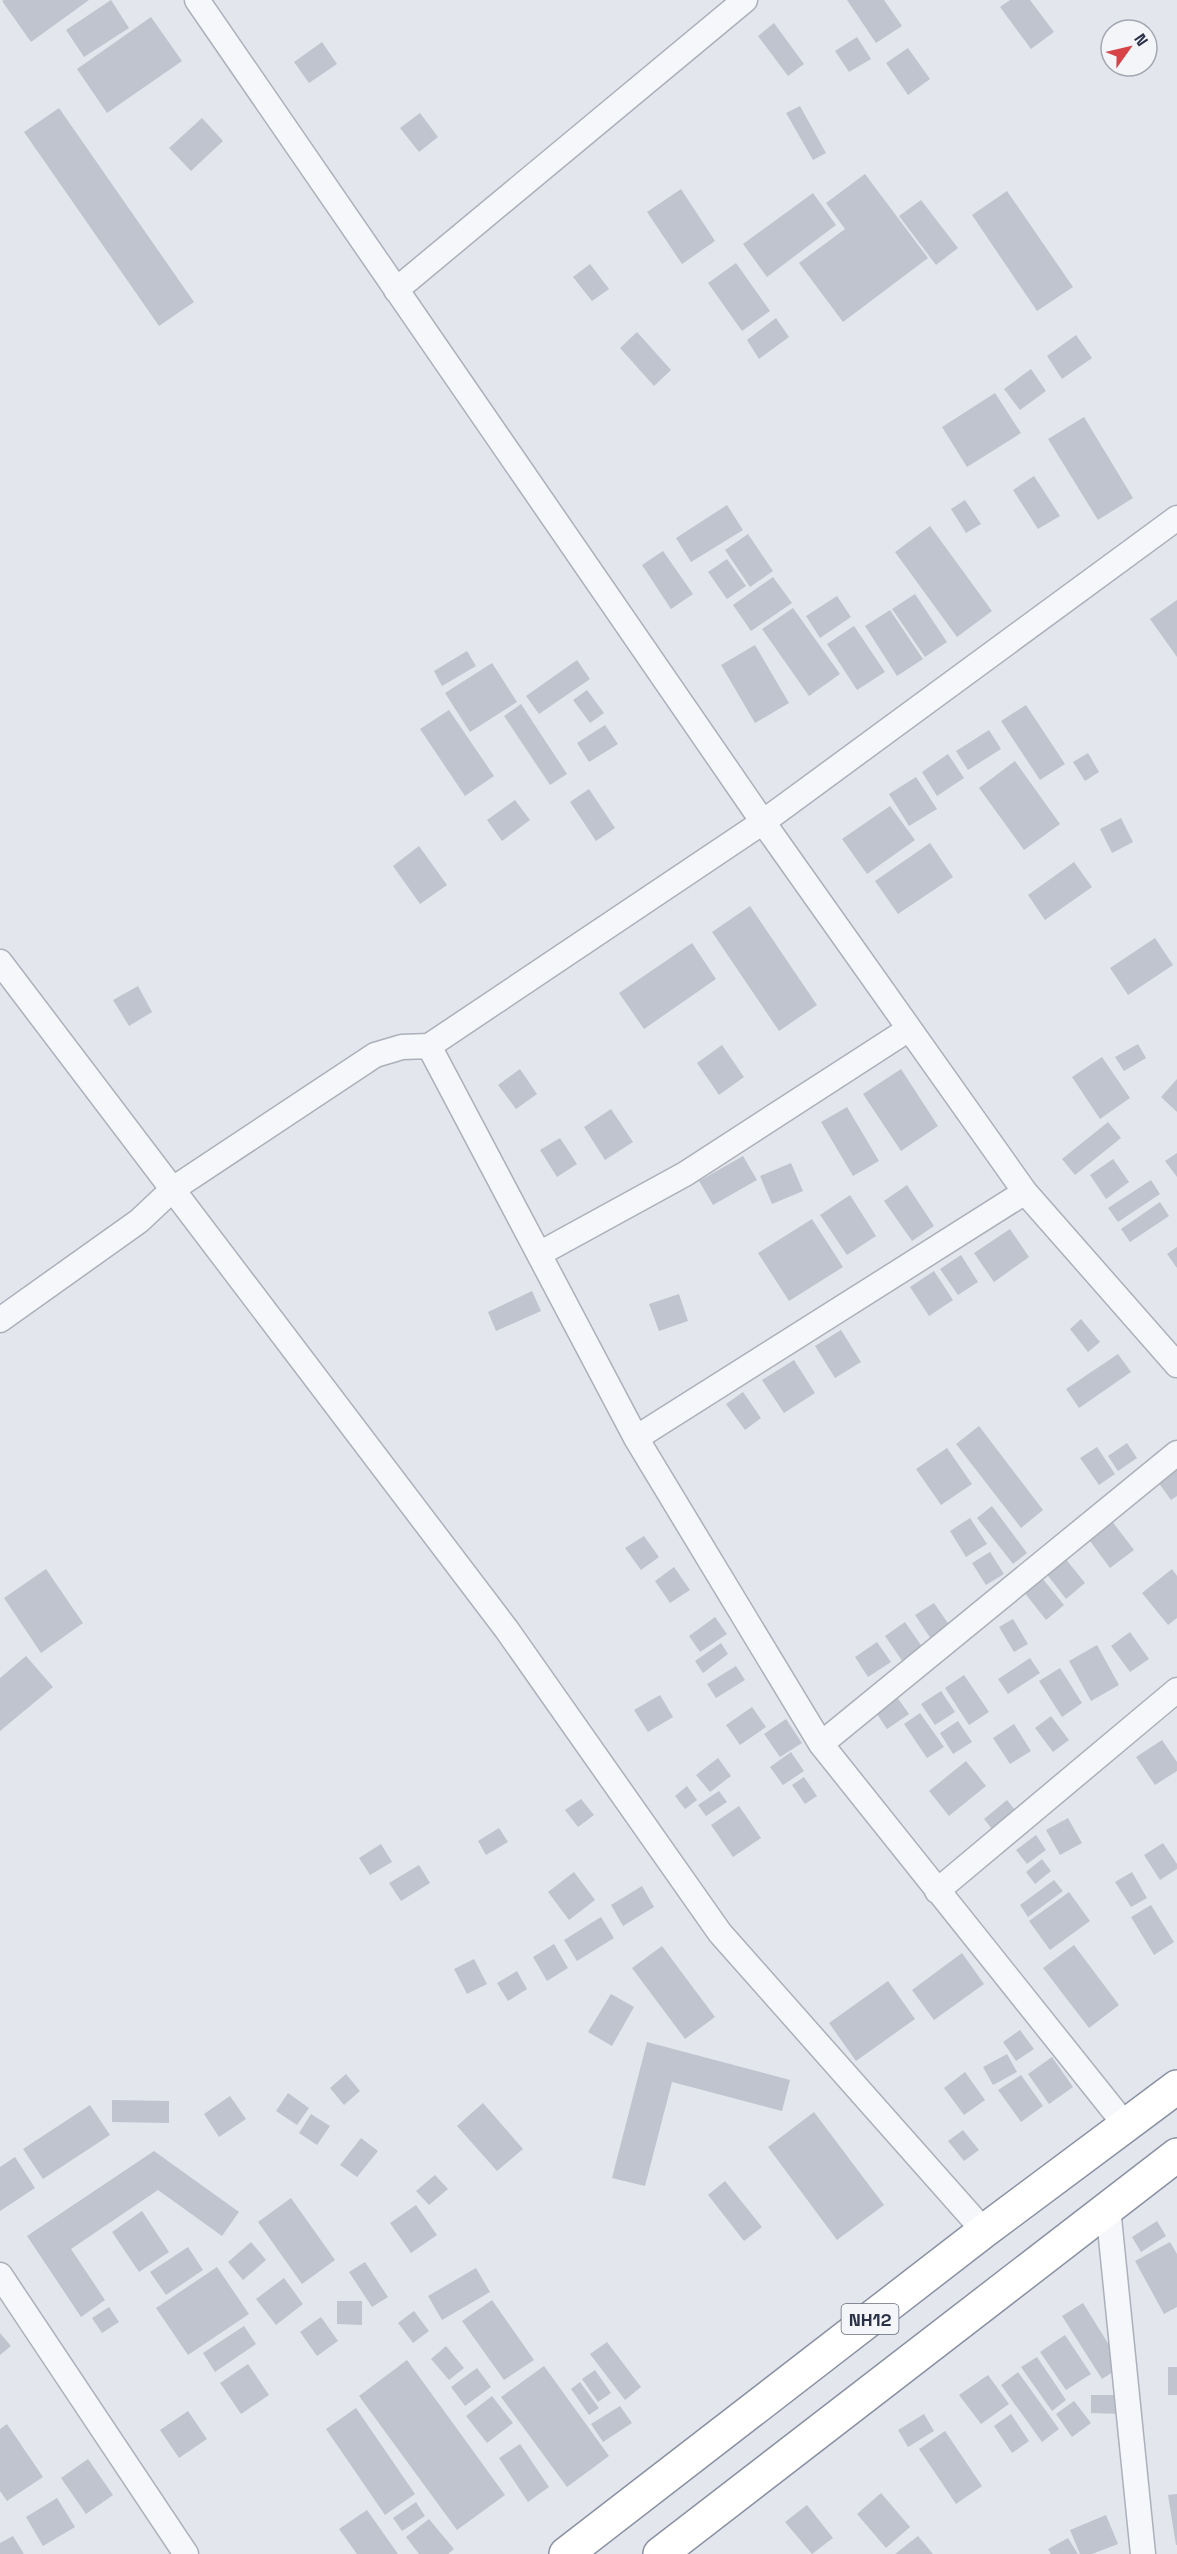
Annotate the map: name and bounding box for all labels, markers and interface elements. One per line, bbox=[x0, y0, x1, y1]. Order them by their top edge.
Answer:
north arrow bbox=[1099, 18, 1159, 78]
text: N bbox=[1129, 30, 1153, 50]
road number: NH12 bbox=[842, 2304, 898, 2334]

